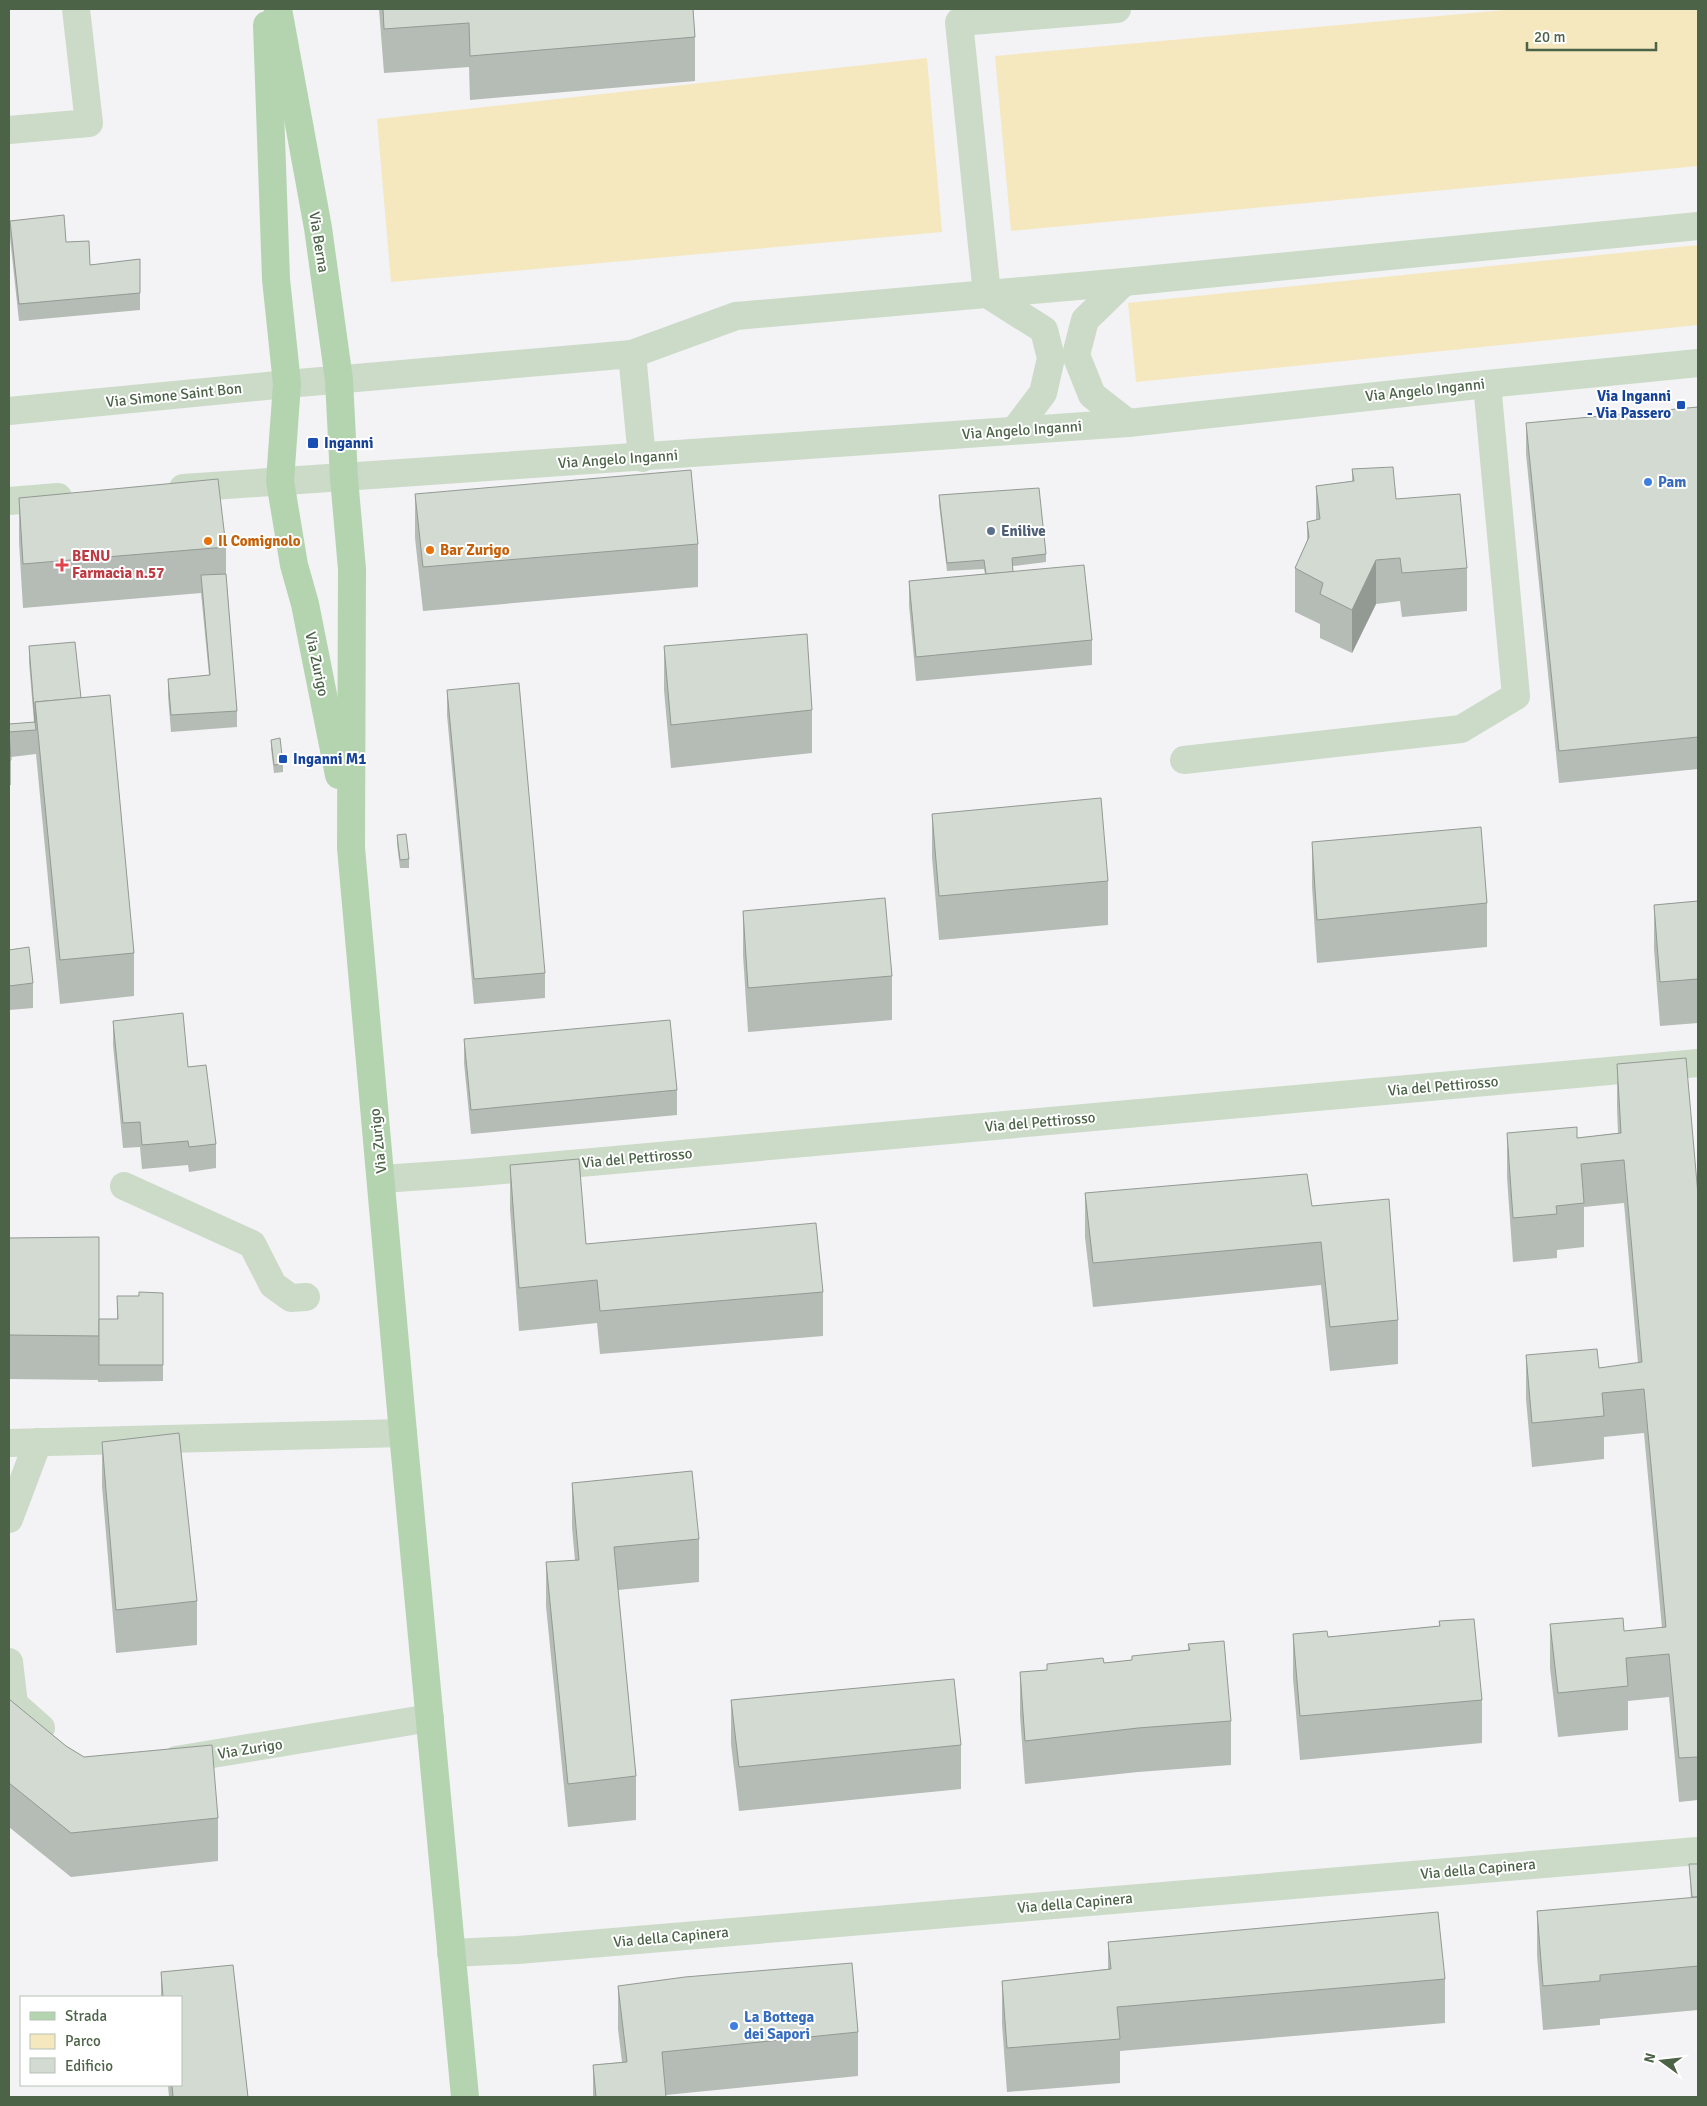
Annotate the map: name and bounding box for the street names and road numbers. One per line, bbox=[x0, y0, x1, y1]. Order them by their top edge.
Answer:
street label: Via Berna bbox=[305, 210, 333, 274]
street label: Via Angelo Inganni bbox=[1364, 375, 1486, 405]
street label: Via Simone Saint Bon bbox=[105, 379, 243, 411]
street label: Via Angelo Inganni bbox=[961, 417, 1083, 443]
street label: Via Angelo Inganni bbox=[557, 446, 679, 472]
street label: Via Zurigo bbox=[301, 630, 333, 698]
street label: Via del Pettirosso bbox=[1387, 1072, 1499, 1100]
street label: Via Zurigo bbox=[366, 1107, 390, 1174]
street label: Via del Pettirosso bbox=[984, 1108, 1096, 1136]
street label: Via del Pettirosso bbox=[581, 1144, 693, 1172]
street label: Via Zurigo bbox=[216, 1735, 284, 1763]
street label: Via della Capinera bbox=[1419, 1855, 1537, 1883]
street label: Via della Capinera bbox=[1016, 1889, 1134, 1917]
street label: Via della Capinera bbox=[612, 1923, 730, 1951]

